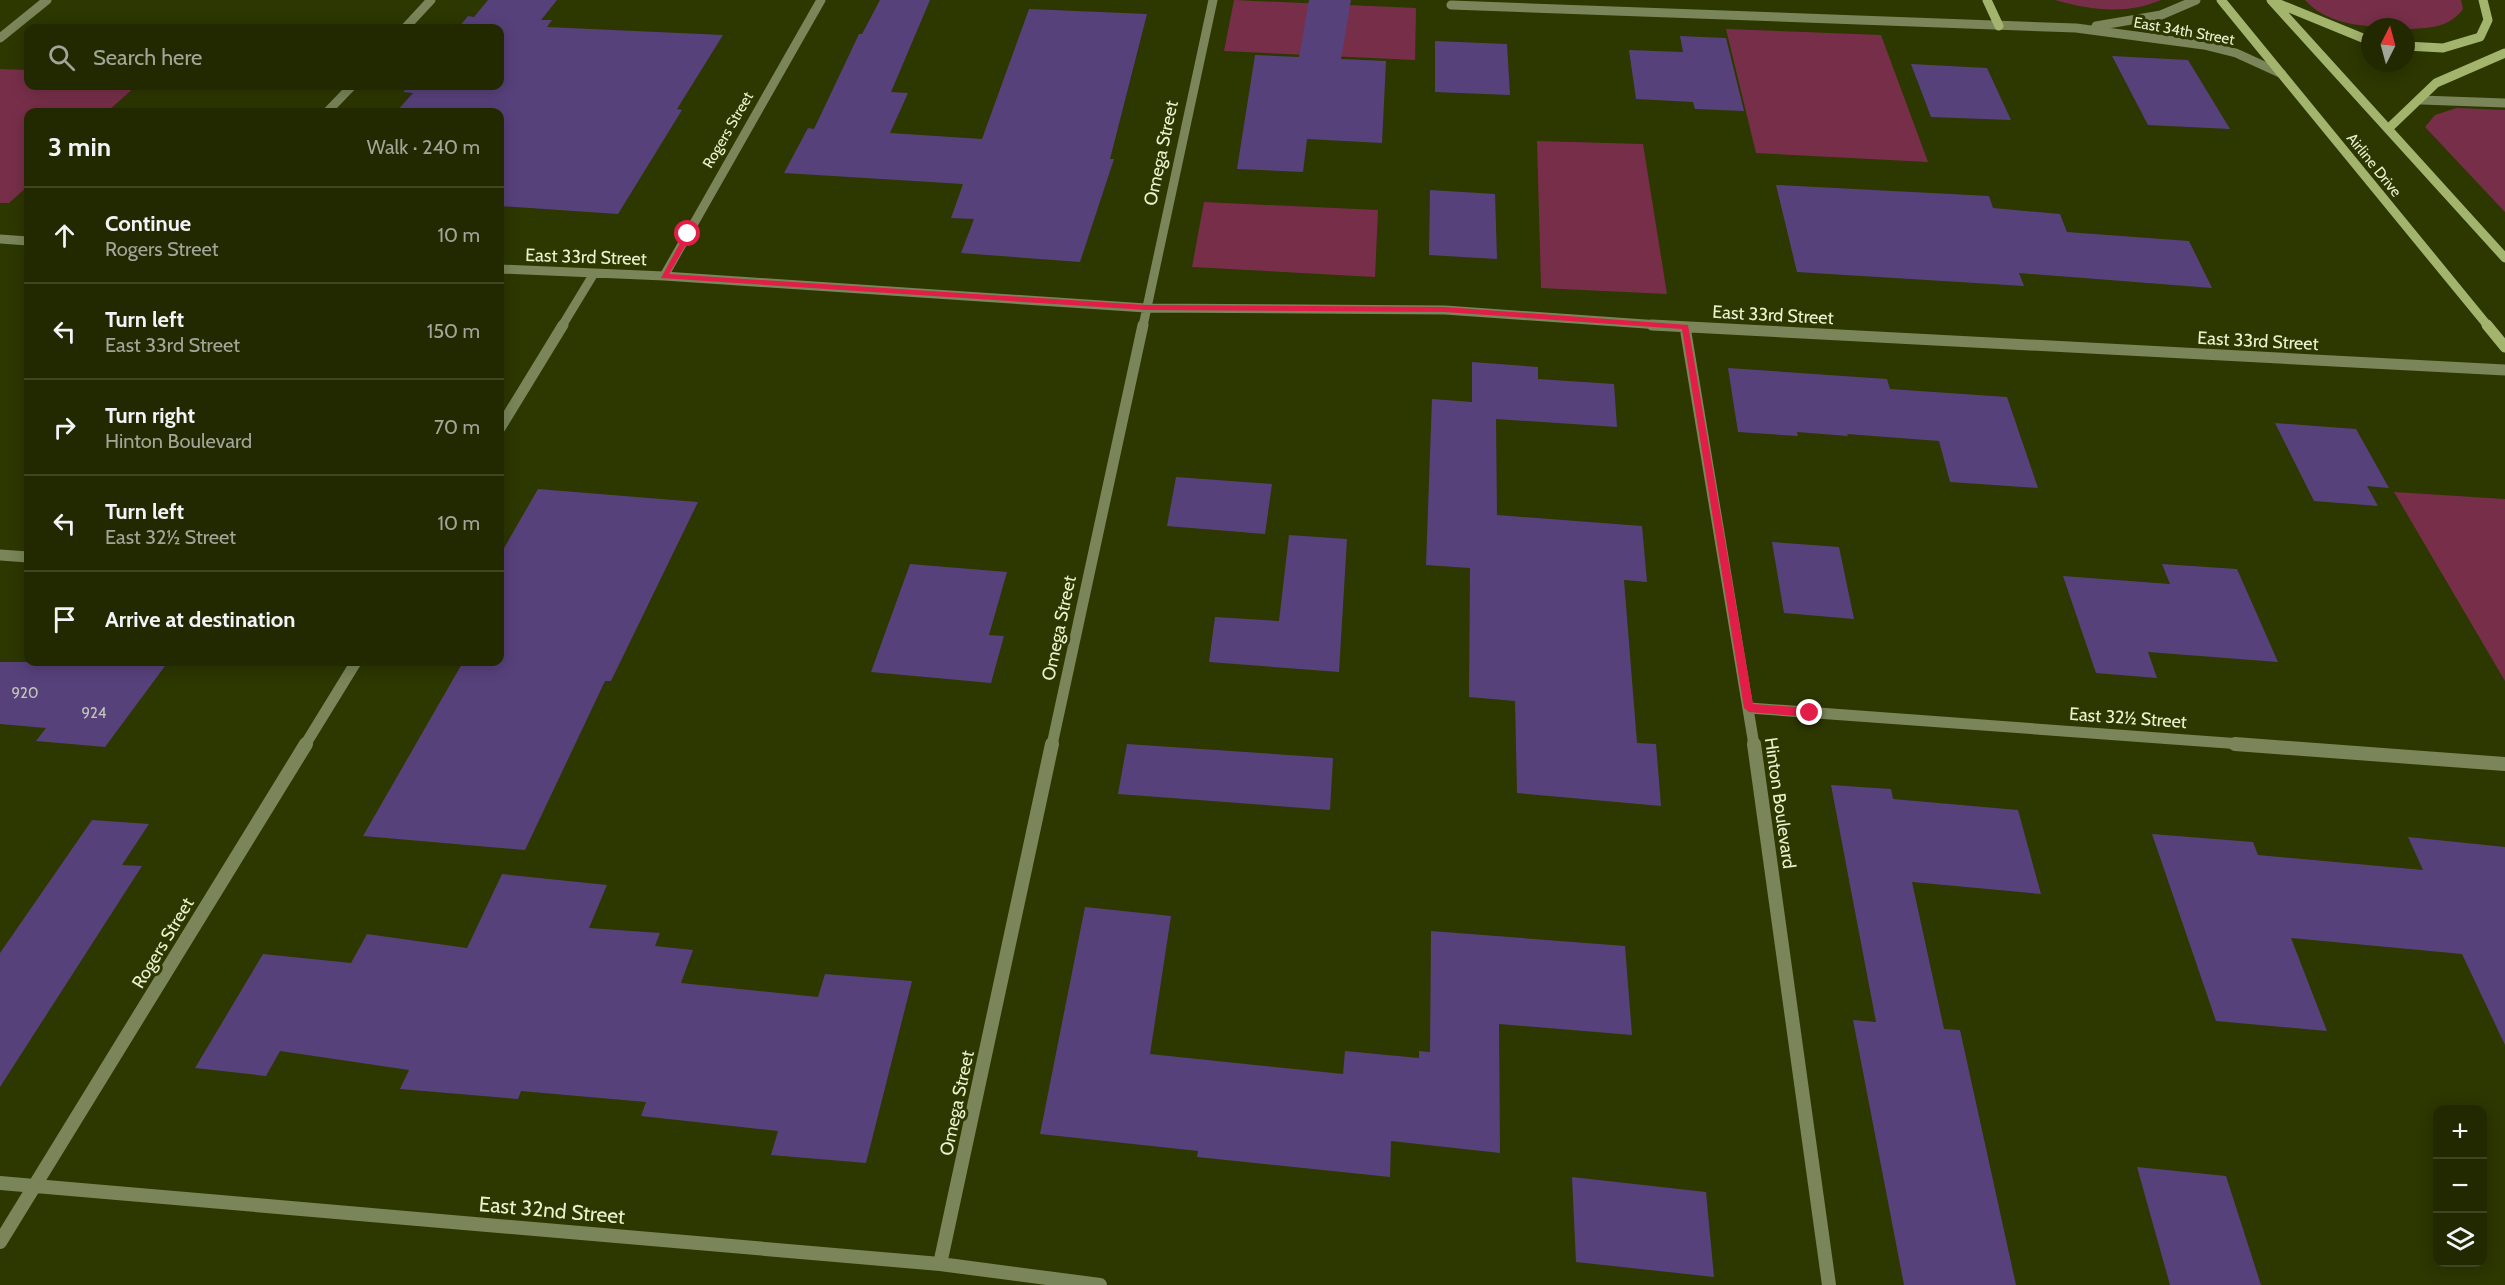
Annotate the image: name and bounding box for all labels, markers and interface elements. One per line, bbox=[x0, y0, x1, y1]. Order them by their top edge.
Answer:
street label: East 34th Street bbox=[2132, 13, 2236, 49]
north arrow bbox=[2361, 18, 2415, 72]
search box bbox=[24, 24, 504, 90]
icon: search bbox=[45, 41, 78, 74]
text: Search here bbox=[93, 44, 202, 71]
street label: Rogers Street bbox=[699, 89, 757, 171]
street label: Omega Street bbox=[1139, 99, 1183, 207]
street label: Airline Drive bbox=[2343, 129, 2405, 201]
text: 3 min bbox=[48, 131, 111, 163]
text: Walk · 240 m bbox=[367, 135, 480, 159]
text: Continue bbox=[105, 210, 191, 237]
icon: ahead bbox=[48, 219, 81, 252]
route start bbox=[674, 220, 700, 246]
text: 10 m bbox=[437, 223, 480, 247]
text: Rogers Street bbox=[105, 237, 218, 261]
street label: East 33rd Street bbox=[525, 244, 647, 270]
street label: East 33rd Street bbox=[1712, 301, 1834, 329]
text: Turn left bbox=[105, 306, 184, 333]
icon: left bbox=[48, 315, 81, 348]
text: 150 m bbox=[427, 319, 480, 343]
street label: East 33rd Street bbox=[2197, 327, 2319, 355]
text: East 33rd Street bbox=[105, 333, 240, 357]
text: Turn right bbox=[105, 402, 195, 429]
icon: right bbox=[48, 411, 81, 444]
text: 70 m bbox=[434, 415, 480, 439]
text: Hinton Boulevard bbox=[105, 429, 252, 453]
text: Turn left bbox=[105, 498, 184, 525]
icon: left bbox=[48, 507, 81, 540]
text: 10 m bbox=[437, 511, 480, 535]
text: East 32½ Street bbox=[105, 525, 236, 549]
street label: Omega Street bbox=[1037, 574, 1081, 682]
icon: arrive bbox=[48, 603, 81, 636]
text: Arrive at destination bbox=[105, 606, 295, 633]
house number: 920 bbox=[12, 684, 38, 702]
route end bbox=[1796, 699, 1822, 725]
street label: East 32½ Street bbox=[2068, 703, 2188, 733]
house number: 924 bbox=[81, 704, 107, 722]
street label: Hinton Boulevard bbox=[1760, 736, 1800, 870]
street label: Rogers Street bbox=[127, 894, 199, 992]
street label: Omega Street bbox=[935, 1049, 979, 1157]
map controls bbox=[2433, 1105, 2487, 1267]
button: + bbox=[2433, 1105, 2487, 1159]
button: − bbox=[2433, 1159, 2487, 1213]
street label: East 32nd Street bbox=[478, 1191, 626, 1229]
button: layers bbox=[2433, 1213, 2487, 1267]

